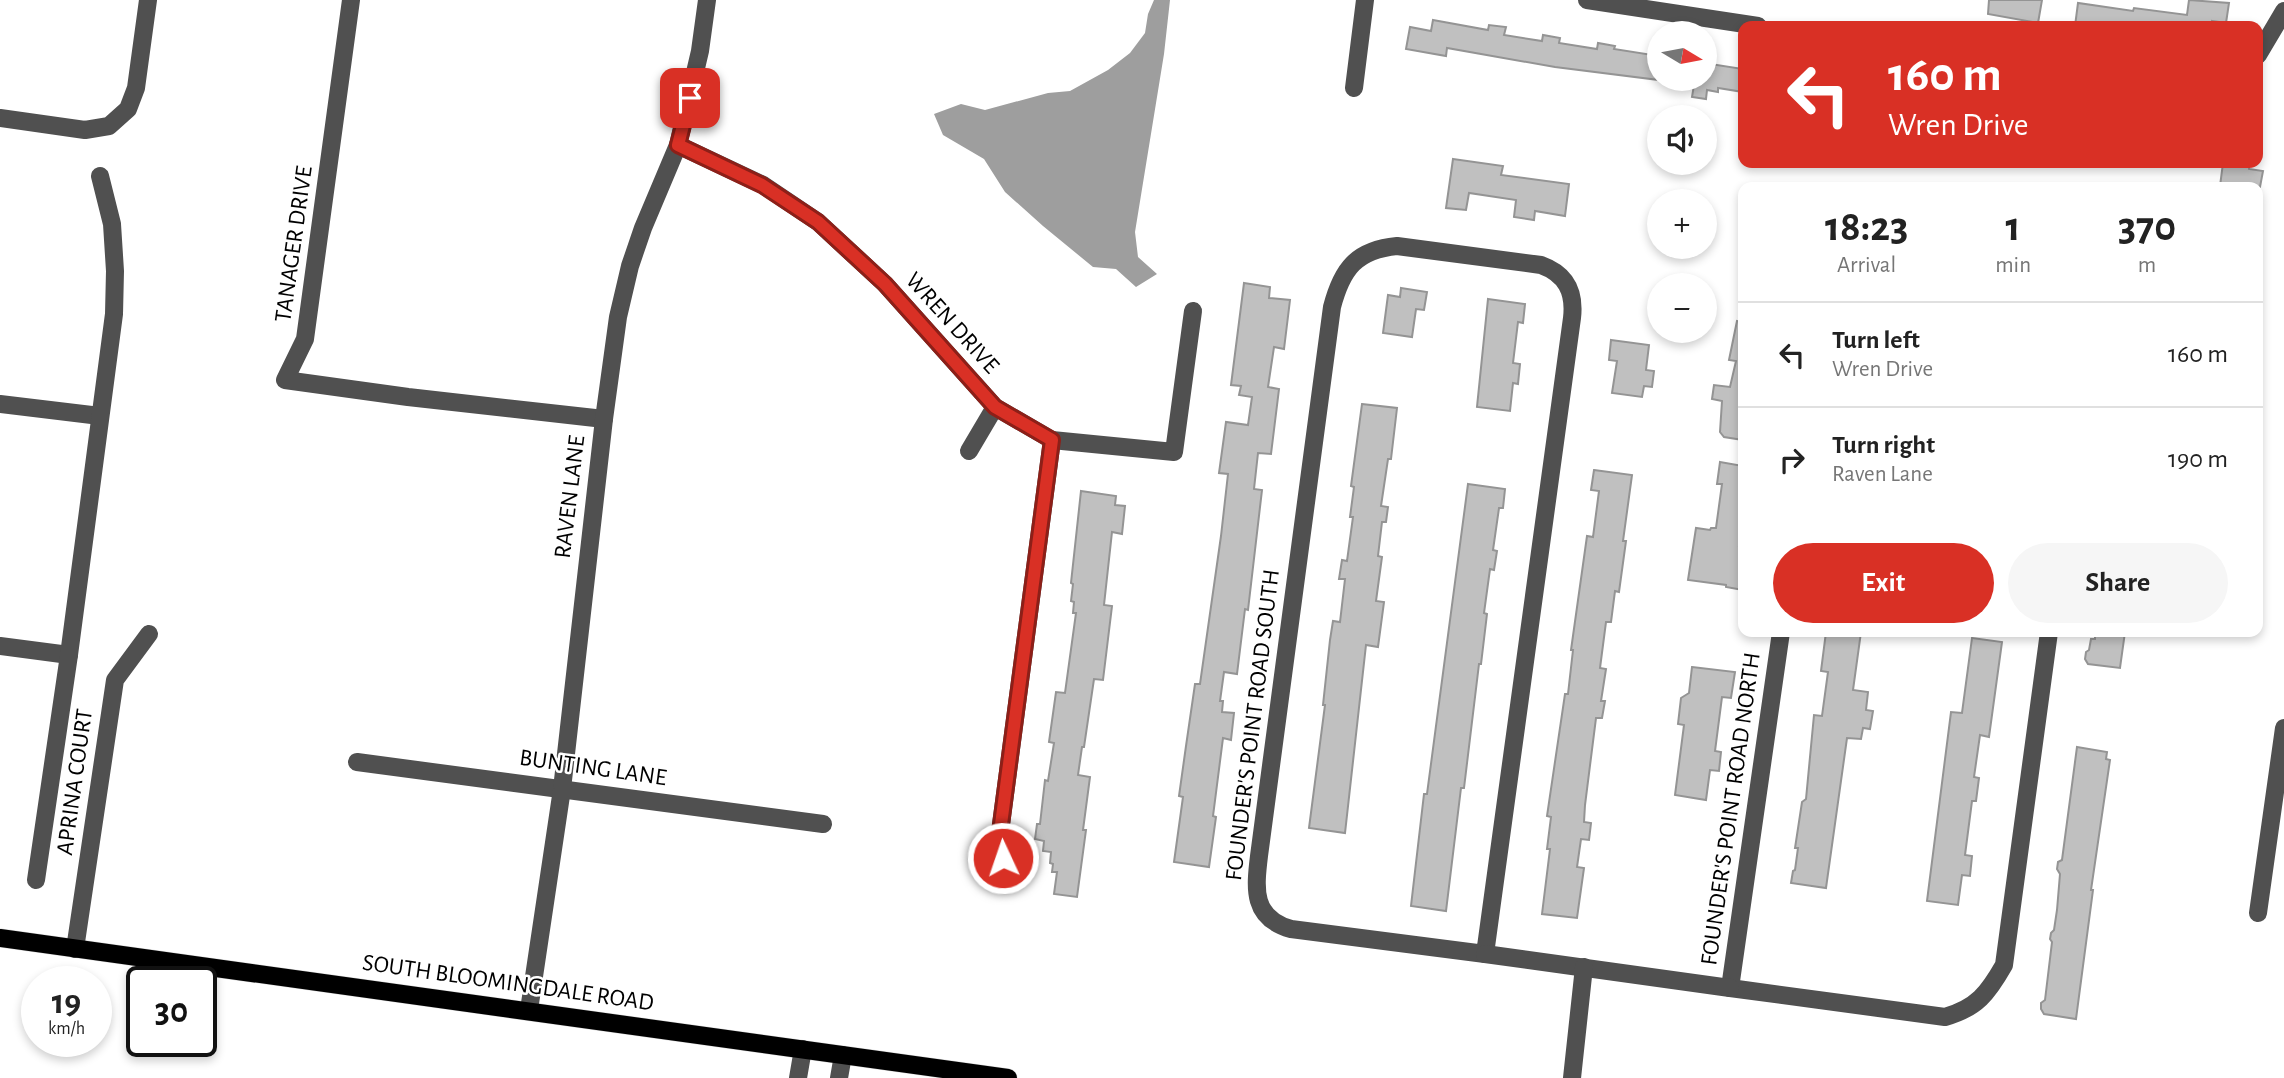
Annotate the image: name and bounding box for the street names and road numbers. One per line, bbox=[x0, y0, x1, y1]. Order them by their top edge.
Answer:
street label: TANAGER DRIVE bbox=[271, 164, 317, 324]
street label: WREN DRIVE bbox=[901, 268, 1004, 378]
street label: RAVEN LANE bbox=[551, 434, 590, 560]
street label: FOUNDER'S POINT ROAD SOUTH bbox=[1222, 568, 1284, 882]
street label: FOUNDER'S POINT ROAD NORTH bbox=[1697, 651, 1765, 967]
street label: APRINA COURT bbox=[53, 707, 97, 857]
street label: BUNTING LANE bbox=[518, 746, 669, 790]
street label: SOUTH BLOOMINGDALE ROAD bbox=[361, 951, 655, 1015]

